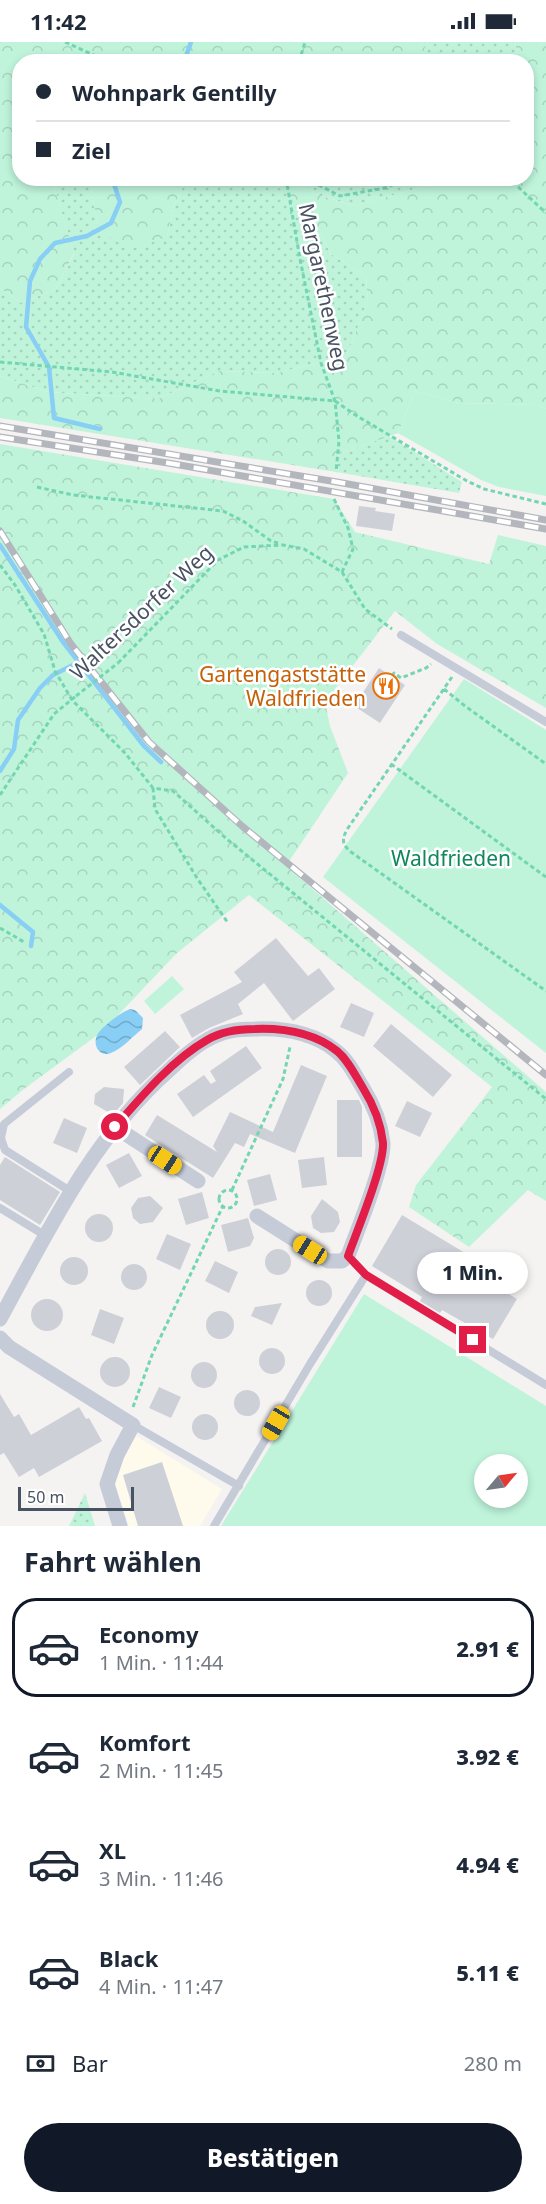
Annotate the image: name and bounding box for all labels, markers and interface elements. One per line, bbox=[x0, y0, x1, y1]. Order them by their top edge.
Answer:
text: 11:42 bbox=[30, 6, 87, 36]
text: Wohnpark Gentilly bbox=[72, 77, 277, 107]
text: Ziel bbox=[72, 135, 111, 165]
street label: Margarethenweg bbox=[293, 201, 355, 373]
street label: Waltersdorfer Weg bbox=[63, 538, 219, 686]
place label: Gartengaststätte Waldfrieden bbox=[199, 660, 366, 712]
restaurant icon: Gartengaststätte Waldfrieden bbox=[371, 671, 401, 701]
park label: Waldfrieden bbox=[391, 844, 511, 872]
route start bbox=[101, 1113, 128, 1140]
car bbox=[145, 1143, 185, 1177]
car bbox=[290, 1233, 330, 1267]
callout: 1 Min. bbox=[418, 1253, 528, 1295]
text: 1 Min. bbox=[442, 1259, 503, 1286]
route end bbox=[459, 1326, 486, 1353]
car bbox=[259, 1403, 293, 1443]
north arrow bbox=[474, 1454, 528, 1508]
map controls bbox=[474, 1454, 528, 1508]
scale bar bbox=[18, 1484, 134, 1512]
text: 50 m bbox=[27, 1486, 64, 1508]
text: Fahrt wählen bbox=[24, 1543, 202, 1580]
text: Economy bbox=[99, 1619, 198, 1649]
icon: car bbox=[27, 1621, 81, 1675]
text: 2.91 € bbox=[456, 1633, 519, 1663]
text: 1 Min. · 11:44 bbox=[99, 1649, 224, 1676]
text: Komfort bbox=[99, 1727, 190, 1757]
icon: car bbox=[27, 1729, 81, 1783]
text: 3.92 € bbox=[456, 1741, 519, 1771]
text: 2 Min. · 11:45 bbox=[99, 1757, 224, 1784]
text: XL bbox=[99, 1835, 126, 1865]
icon: car bbox=[27, 1837, 81, 1891]
text: 4.94 € bbox=[456, 1849, 519, 1879]
text: 3 Min. · 11:46 bbox=[99, 1865, 224, 1892]
text: Black bbox=[99, 1943, 158, 1973]
icon: car bbox=[27, 1945, 81, 1999]
text: 5.11 € bbox=[456, 1957, 519, 1987]
text: 4 Min. · 11:47 bbox=[99, 1973, 224, 2000]
icon: cash bbox=[24, 2047, 57, 2080]
text: Bar bbox=[72, 2048, 108, 2078]
text: 280 m bbox=[464, 2050, 522, 2077]
button: Bestätigen bbox=[24, 2123, 522, 2192]

